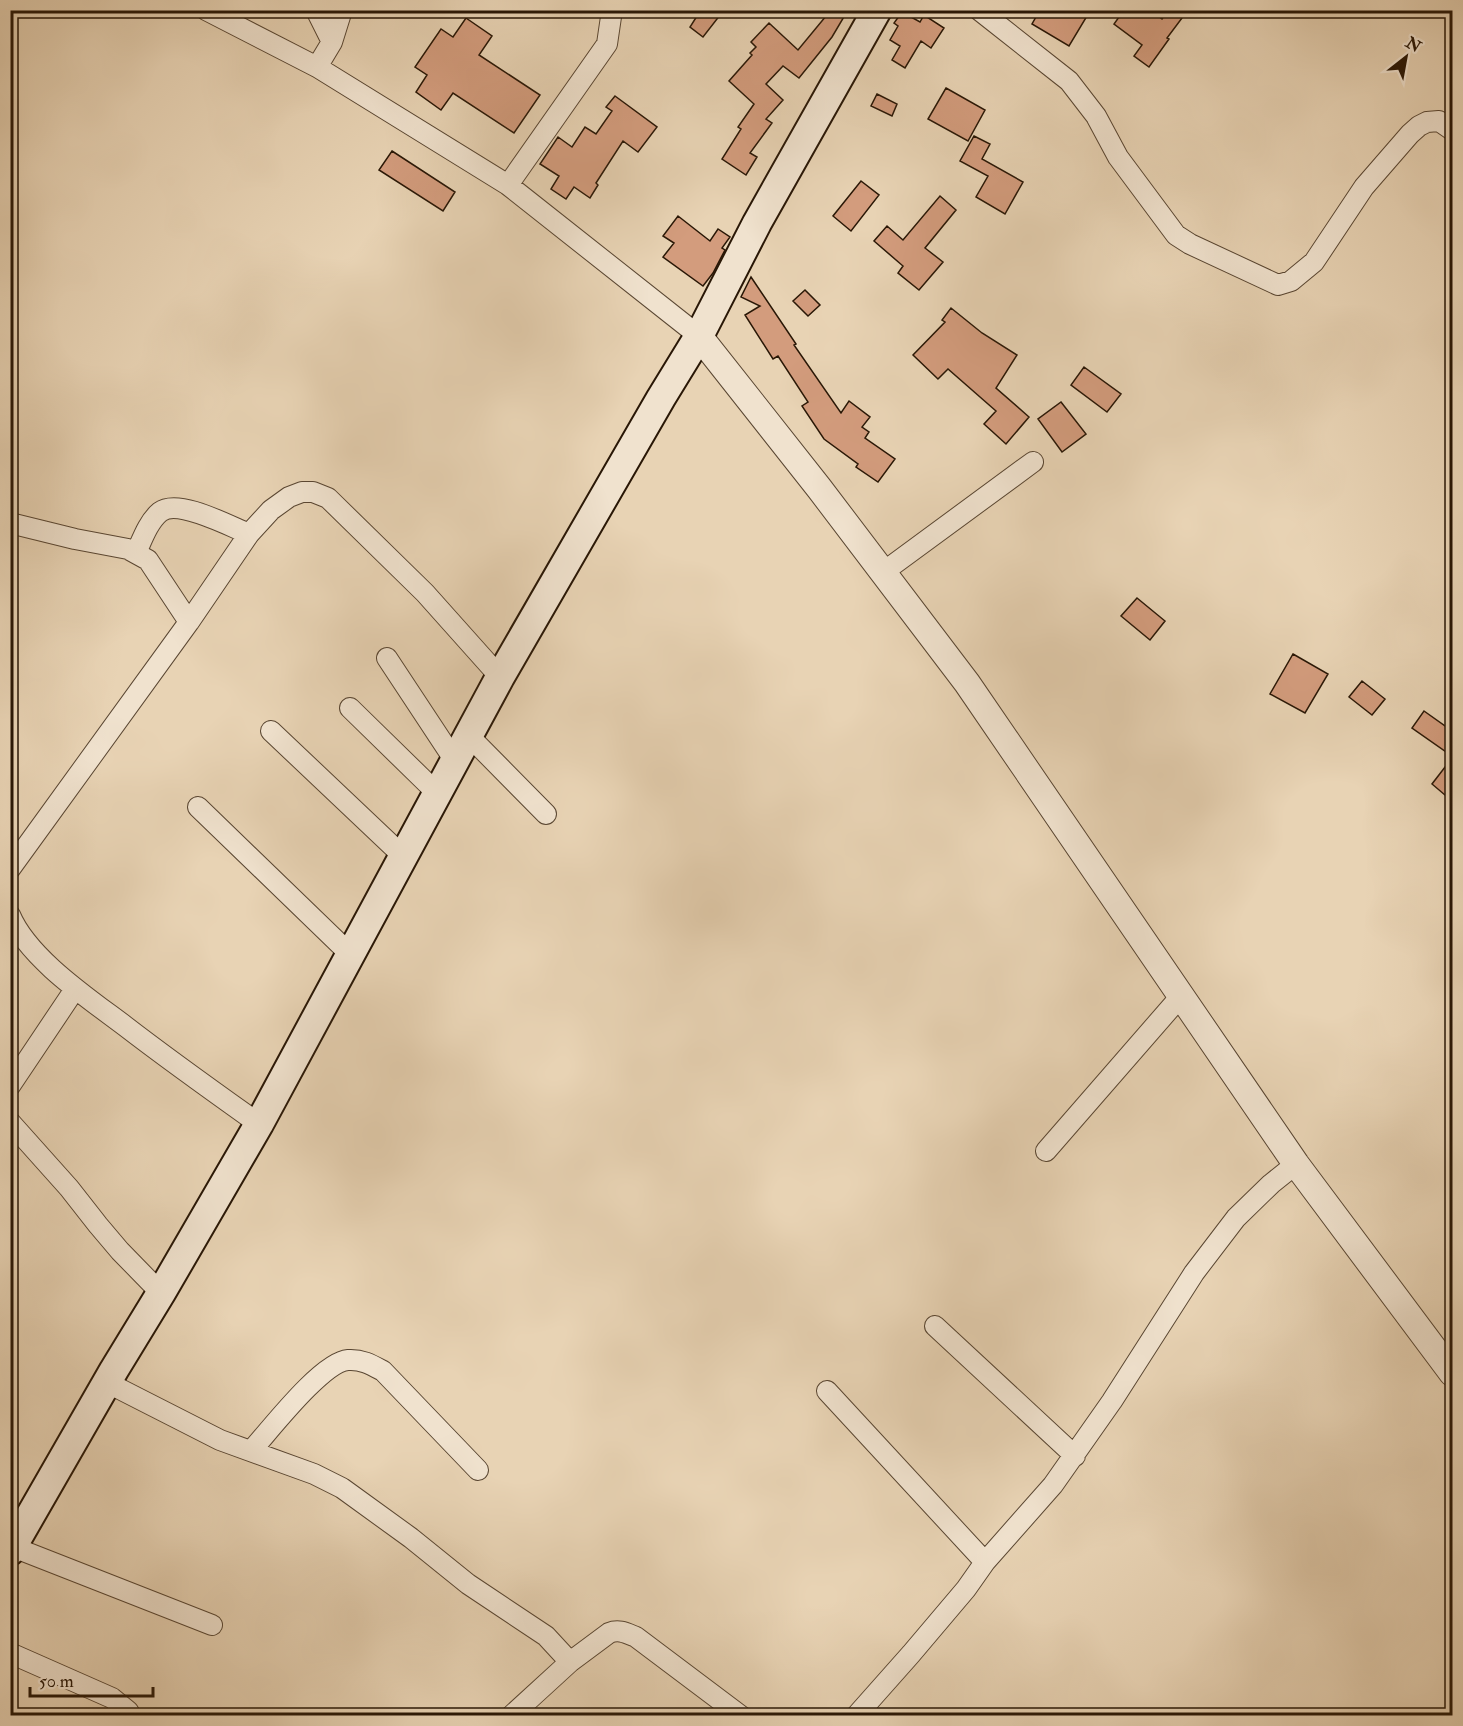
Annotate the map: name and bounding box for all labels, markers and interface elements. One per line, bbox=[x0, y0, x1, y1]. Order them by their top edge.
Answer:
north arrow bbox=[1376, 27, 1436, 87]
text: N bbox=[1401, 32, 1425, 58]
scale bar bbox=[30, 1660, 153, 1698]
text: 50 m bbox=[39, 1670, 74, 1693]

